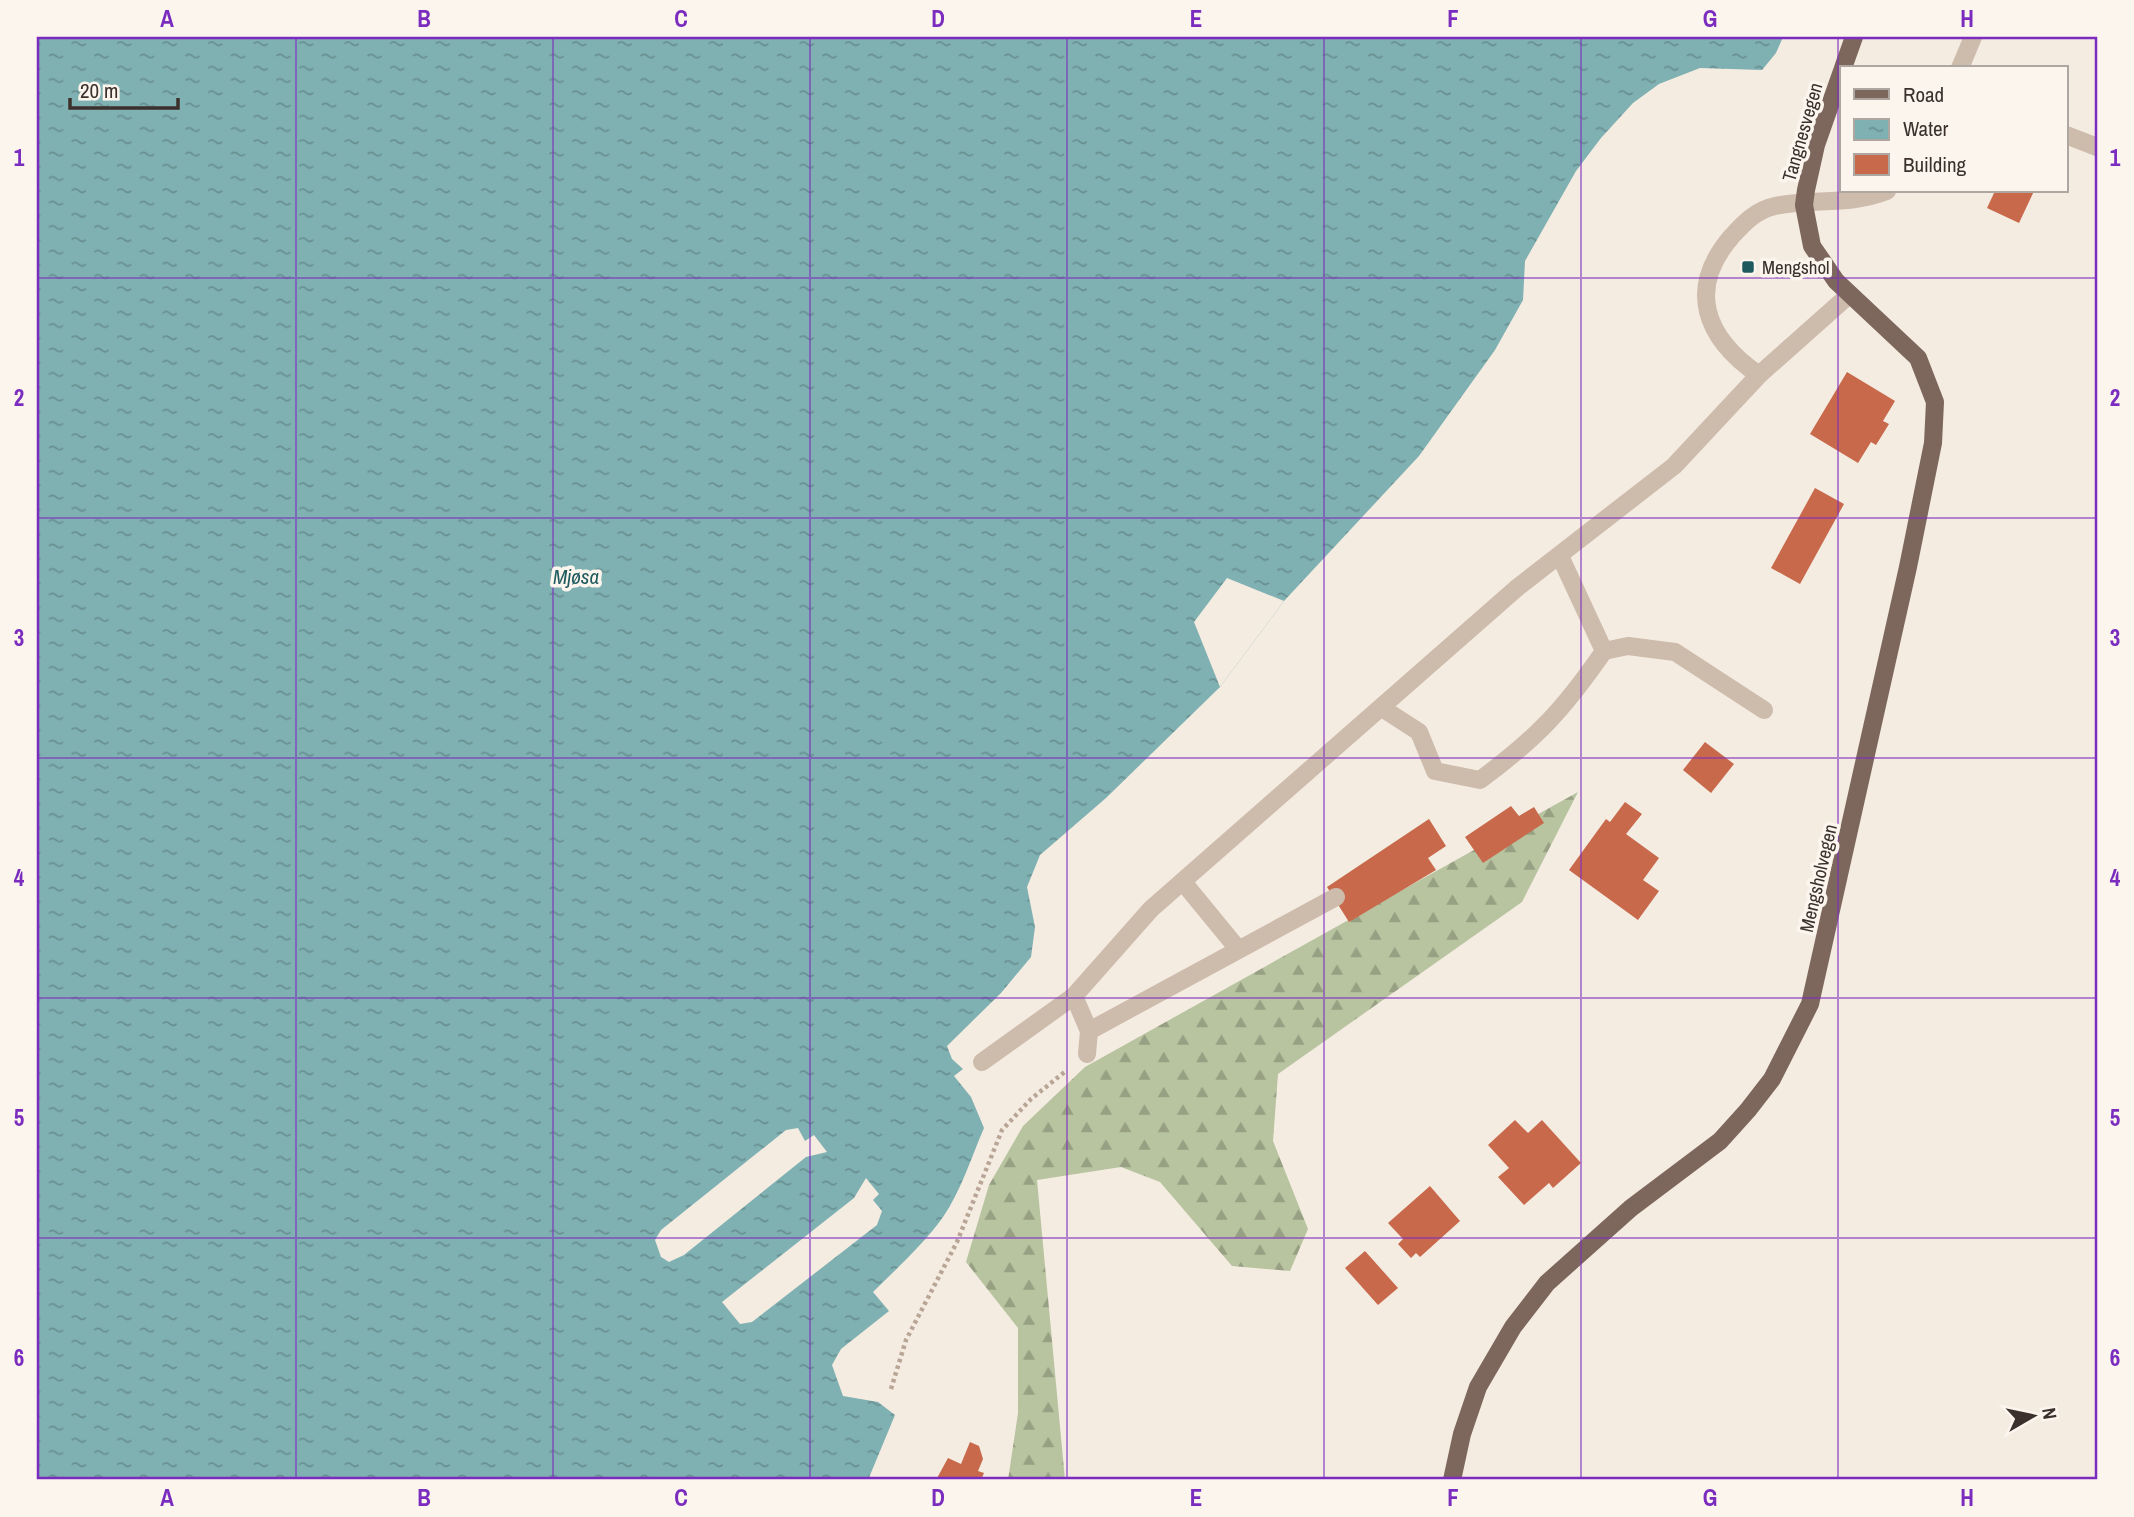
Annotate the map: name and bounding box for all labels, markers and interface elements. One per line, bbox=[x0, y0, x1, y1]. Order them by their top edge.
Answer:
text: A bbox=[160, 3, 174, 34]
text: B bbox=[417, 3, 431, 34]
text: C bbox=[674, 3, 688, 34]
text: D bbox=[931, 3, 945, 34]
text: E bbox=[1190, 3, 1202, 34]
text: F bbox=[1447, 3, 1459, 34]
text: G bbox=[1703, 3, 1717, 34]
text: H bbox=[1960, 3, 1974, 34]
scale bar bbox=[70, 66, 178, 110]
legend bbox=[1840, 66, 2068, 192]
text: 20 m bbox=[80, 76, 118, 105]
street label: Tangnesvegen bbox=[1775, 80, 1829, 184]
text: Road bbox=[1903, 80, 1944, 109]
text: Water bbox=[1903, 114, 1949, 143]
text: 1 bbox=[14, 142, 25, 173]
text: 1 bbox=[2110, 142, 2121, 173]
text: Building bbox=[1903, 150, 1967, 179]
place label: Mengshol bbox=[1762, 254, 1830, 280]
marker: Mengshol bbox=[1740, 259, 1756, 275]
text: 2 bbox=[14, 382, 24, 413]
text: 2 bbox=[2110, 382, 2120, 413]
water label: Mjøsa bbox=[553, 562, 599, 591]
text: 3 bbox=[14, 622, 24, 653]
text: 3 bbox=[2110, 622, 2120, 653]
street label: Mengsholvegen bbox=[1793, 821, 1843, 935]
text: 4 bbox=[14, 862, 25, 893]
text: 4 bbox=[2110, 862, 2121, 893]
text: 5 bbox=[14, 1102, 24, 1133]
text: 5 bbox=[2110, 1102, 2120, 1133]
text: 6 bbox=[14, 1342, 24, 1373]
text: 6 bbox=[2110, 1342, 2120, 1373]
north arrow bbox=[1997, 1380, 2068, 1450]
text: N bbox=[2036, 1406, 2064, 1421]
text: A bbox=[160, 1482, 174, 1513]
text: B bbox=[417, 1482, 431, 1513]
text: C bbox=[674, 1482, 688, 1513]
text: D bbox=[931, 1482, 945, 1513]
text: E bbox=[1190, 1482, 1202, 1513]
text: F bbox=[1447, 1482, 1459, 1513]
text: G bbox=[1703, 1482, 1717, 1513]
text: H bbox=[1960, 1482, 1974, 1513]

